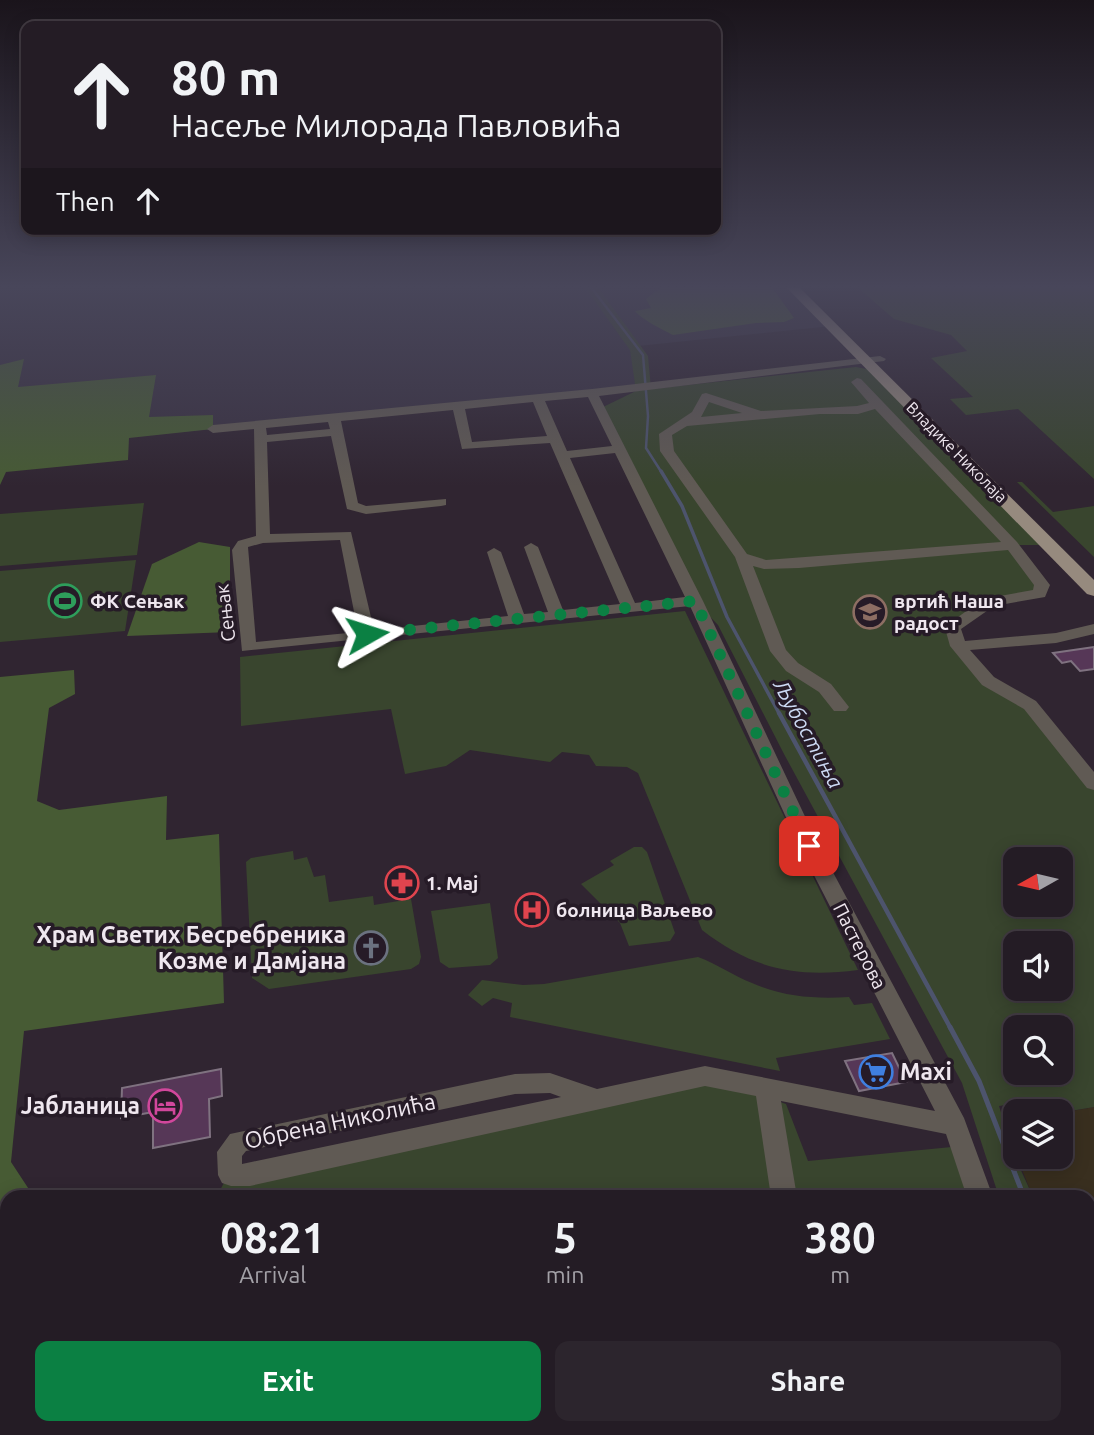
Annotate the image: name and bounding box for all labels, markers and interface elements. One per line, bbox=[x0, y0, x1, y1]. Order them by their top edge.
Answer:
icon: ahead bbox=[56, 49, 147, 140]
text: 80 m bbox=[171, 49, 280, 104]
text: Насеље Милорада Павловића bbox=[171, 107, 621, 143]
icon: ahead bbox=[129, 182, 167, 220]
text: Then bbox=[56, 187, 115, 216]
street label: Владике Николаја bbox=[903, 398, 1011, 506]
sports icon: ФК Сењак bbox=[46, 582, 84, 620]
street label: Сењак bbox=[211, 583, 239, 643]
place label: ФК Сењак bbox=[90, 590, 184, 612]
place label: вртић Наша радост bbox=[894, 590, 1004, 634]
school or university icon: вртић Наша радост bbox=[851, 593, 889, 631]
position arrow bbox=[330, 597, 404, 671]
water label: Љубостиња bbox=[769, 674, 849, 792]
pin bbox=[779, 816, 839, 876]
icon: arrive bbox=[790, 827, 828, 865]
north arrow bbox=[1003, 847, 1073, 917]
map controls bbox=[1003, 847, 1073, 1169]
pharmacy icon: 1. Мај bbox=[383, 864, 421, 902]
place label: 1. Мај bbox=[426, 872, 478, 894]
hospital icon: болница Ваљево bbox=[513, 891, 551, 929]
place label: болница Ваљево bbox=[556, 899, 713, 921]
street label: Пастерова bbox=[829, 899, 891, 993]
place label: Храм Светих Бесребреника Козме и Дамјана bbox=[37, 922, 346, 973]
church icon: Храм Светих Бесребреника Козме и Дамјана bbox=[352, 929, 390, 967]
button: sound bbox=[1003, 931, 1073, 1001]
button: search bbox=[1003, 1015, 1073, 1085]
supermarket icon: Maxi bbox=[857, 1053, 895, 1091]
place label: Maxi bbox=[900, 1059, 952, 1084]
hotel icon: Јабланица bbox=[146, 1087, 184, 1125]
street label: Обрена Николића bbox=[242, 1088, 438, 1153]
place label: Јабланица bbox=[21, 1093, 140, 1118]
button: layers bbox=[1003, 1099, 1073, 1169]
text: 08:21 bbox=[220, 1214, 325, 1261]
text: 5 bbox=[553, 1214, 577, 1261]
text: 380 bbox=[805, 1214, 876, 1261]
text: Arrival bbox=[239, 1262, 306, 1287]
text: min bbox=[546, 1262, 584, 1287]
text: m bbox=[830, 1262, 850, 1287]
button: Exit bbox=[35, 1341, 541, 1421]
button: Share bbox=[555, 1341, 1061, 1421]

